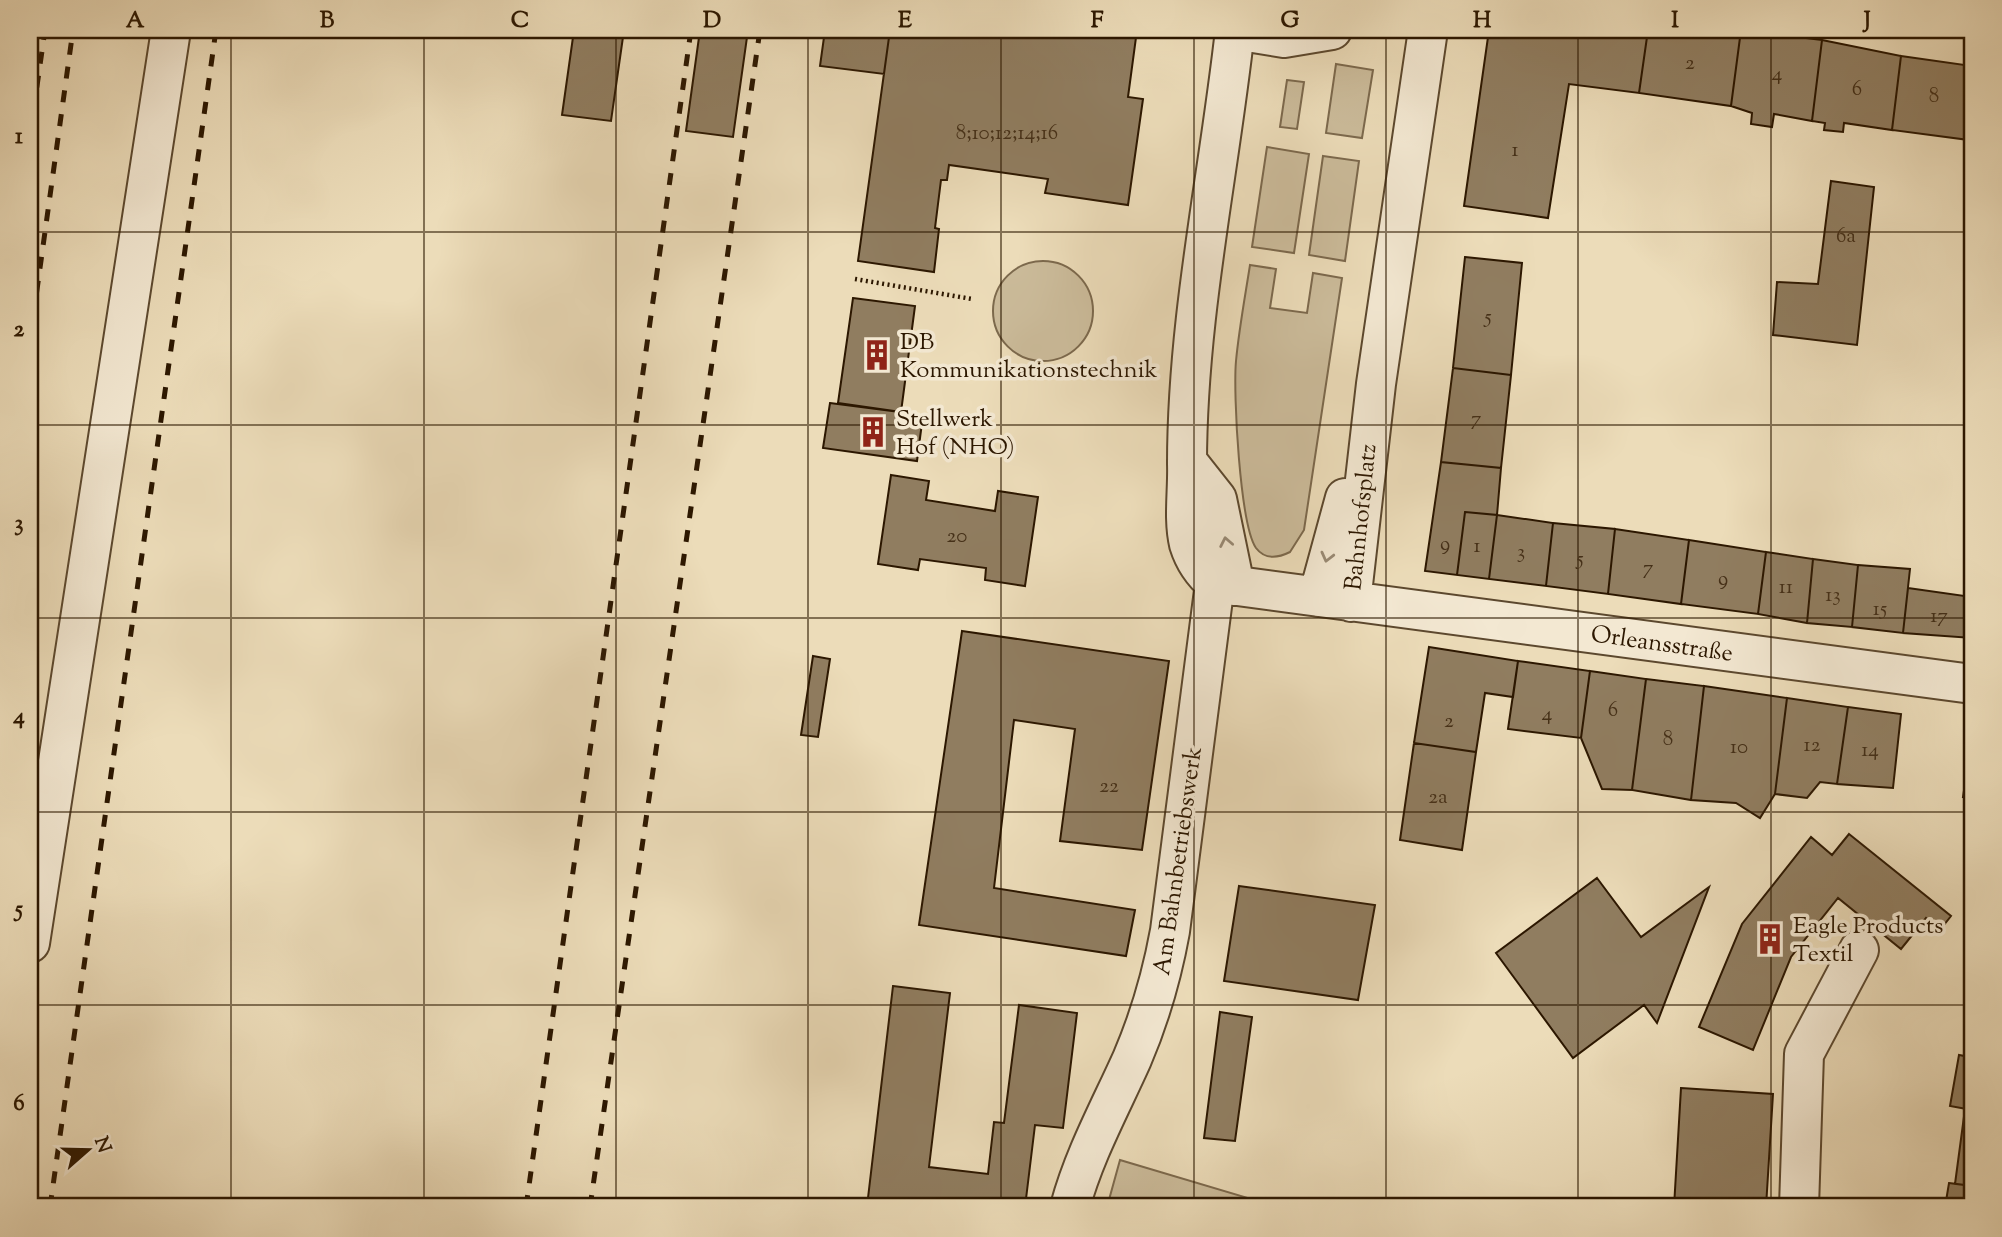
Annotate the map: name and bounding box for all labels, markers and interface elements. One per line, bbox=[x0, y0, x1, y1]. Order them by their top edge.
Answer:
text: A bbox=[126, 5, 145, 38]
text: B bbox=[320, 5, 335, 38]
text: C bbox=[511, 5, 529, 38]
text: D bbox=[703, 5, 721, 38]
text: E bbox=[898, 5, 912, 38]
text: F bbox=[1091, 5, 1104, 38]
text: G bbox=[1281, 5, 1300, 38]
text: H bbox=[1473, 5, 1492, 38]
text: I bbox=[1671, 5, 1679, 38]
text: J bbox=[1862, 5, 1871, 38]
house number: 2 bbox=[1685, 49, 1695, 79]
house number: 4 bbox=[1772, 60, 1782, 90]
house number: 6 bbox=[1852, 75, 1862, 105]
house number: 8 bbox=[1929, 82, 1939, 112]
house number: 8;10;12;14;16 bbox=[956, 119, 1058, 149]
text: 1 bbox=[15, 121, 23, 154]
house number: 1 bbox=[1511, 136, 1519, 166]
house number: 6a bbox=[1836, 222, 1856, 252]
house number: 5 bbox=[1483, 303, 1492, 333]
text: 2 bbox=[14, 314, 25, 347]
place label: DB Kommunikationstechnik bbox=[900, 326, 1158, 388]
building icon: DB Kommunikationstechnik bbox=[860, 338, 894, 372]
place label: Stellwerk Hof (NHO) bbox=[896, 403, 1015, 465]
house number: 7 bbox=[1471, 405, 1482, 435]
building icon: Stellwerk Hof (NHO) bbox=[856, 415, 890, 449]
street label: Bahnhofsplatz bbox=[1337, 442, 1387, 592]
text: 3 bbox=[14, 508, 24, 541]
house number: 20 bbox=[947, 522, 967, 552]
house number: 9 bbox=[1440, 530, 1450, 560]
house number: 1 bbox=[1473, 532, 1481, 562]
one-way arrow bbox=[1219, 536, 1234, 548]
house number: 3 bbox=[1517, 538, 1525, 568]
house number: 5 bbox=[1575, 545, 1584, 575]
one-way arrow bbox=[1321, 551, 1335, 563]
house number: 7 bbox=[1643, 554, 1654, 584]
house number: 9 bbox=[1718, 565, 1728, 595]
house number: 11 bbox=[1779, 573, 1793, 603]
house number: 13 bbox=[1825, 581, 1841, 611]
house number: 15 bbox=[1873, 595, 1887, 625]
house number: 17 bbox=[1930, 602, 1948, 632]
street label: Orleansstraße bbox=[1588, 618, 1735, 672]
house number: 6 bbox=[1608, 696, 1618, 726]
house number: 4 bbox=[1542, 700, 1552, 730]
text: 4 bbox=[12, 701, 25, 734]
house number: 2 bbox=[1444, 707, 1454, 737]
house number: 8 bbox=[1663, 725, 1673, 755]
house number: 12 bbox=[1804, 731, 1821, 761]
house number: 10 bbox=[1730, 733, 1748, 763]
house number: 14 bbox=[1861, 736, 1879, 766]
street label: Am Bahnbetriebswerk bbox=[1146, 745, 1212, 978]
house number: 22 bbox=[1099, 772, 1119, 802]
house number: 2a bbox=[1428, 783, 1448, 813]
text: 5 bbox=[13, 894, 23, 927]
place label: Eagle Products Textil bbox=[1793, 910, 1944, 972]
building icon: Eagle Products Textil bbox=[1753, 922, 1787, 956]
text: 6 bbox=[13, 1088, 25, 1121]
north arrow bbox=[52, 1114, 122, 1184]
text: N bbox=[86, 1133, 117, 1157]

